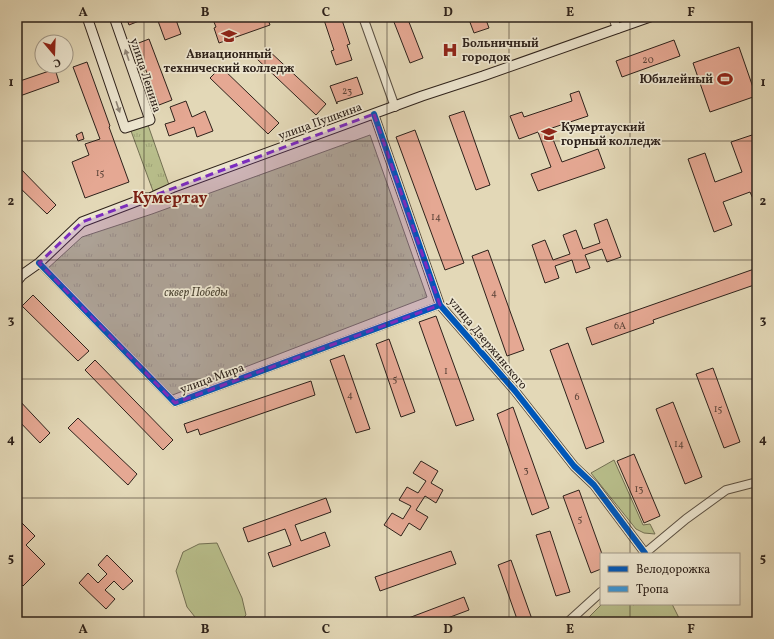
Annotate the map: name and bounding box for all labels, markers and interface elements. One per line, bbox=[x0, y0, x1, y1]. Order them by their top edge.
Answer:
text: A bbox=[78, 4, 88, 22]
text: B bbox=[201, 4, 210, 22]
text: C bbox=[322, 4, 330, 22]
text: D bbox=[443, 4, 453, 22]
text: E bbox=[566, 4, 574, 22]
text: F bbox=[687, 4, 695, 22]
school or university icon: Авиационный технический колледж bbox=[220, 27, 238, 45]
north arrow bbox=[34, 34, 74, 74]
street label: улица Ленина bbox=[125, 36, 165, 115]
place label: Больничный городок bbox=[462, 36, 539, 66]
hospital icon: Больничный городок bbox=[441, 41, 459, 59]
place label: Авиационный технический колледж bbox=[164, 47, 295, 77]
one-way arrow bbox=[124, 48, 130, 60]
house number: 20 bbox=[642, 53, 654, 67]
text: С bbox=[51, 54, 63, 70]
sports icon: Юбилейный bbox=[716, 70, 734, 88]
place label: Юбилейный bbox=[639, 72, 713, 88]
text: 1 bbox=[8, 74, 14, 92]
text: 1 bbox=[760, 74, 766, 92]
house number: 23 bbox=[342, 84, 352, 98]
street label: улица Пушкина bbox=[276, 99, 364, 144]
one-way arrow bbox=[115, 101, 121, 113]
place label: Кумертауский горный колледж bbox=[561, 120, 661, 150]
school or university icon: Кумертауский горный колледж bbox=[540, 125, 558, 143]
house number: 15 bbox=[96, 166, 105, 180]
district label: Кумертау bbox=[132, 188, 208, 210]
text: 2 bbox=[8, 193, 15, 211]
text: 2 bbox=[760, 193, 767, 211]
house number: 14 bbox=[431, 210, 441, 224]
park label: сквер Победы bbox=[164, 285, 228, 301]
house number: 4 bbox=[491, 286, 497, 300]
street label: улица Дзержинского bbox=[444, 294, 531, 393]
text: 3 bbox=[8, 312, 15, 330]
text: 3 bbox=[760, 312, 767, 330]
house number: 6А bbox=[614, 319, 626, 333]
street label: улица Мира bbox=[178, 360, 247, 398]
house number: 1 bbox=[444, 364, 448, 378]
house number: 5 bbox=[393, 372, 398, 386]
house number: 4 bbox=[347, 388, 353, 402]
house number: 6 bbox=[574, 390, 580, 404]
house number: 15 bbox=[714, 402, 723, 416]
text: 4 bbox=[7, 431, 15, 449]
text: 4 bbox=[759, 431, 767, 449]
house number: 14 bbox=[674, 437, 684, 451]
house number: 3 bbox=[523, 463, 529, 477]
house number: 13 bbox=[634, 482, 644, 496]
house number: 5 bbox=[578, 512, 583, 526]
text: 5 bbox=[8, 550, 14, 568]
text: 5 bbox=[760, 550, 766, 568]
legend bbox=[600, 553, 740, 605]
text: Велодорожка bbox=[636, 562, 710, 578]
text: Тропа bbox=[636, 582, 669, 598]
text: A bbox=[78, 621, 88, 639]
text: B bbox=[201, 621, 210, 639]
text: C bbox=[322, 621, 330, 639]
text: D bbox=[443, 621, 453, 639]
text: E bbox=[566, 621, 574, 639]
text: F bbox=[687, 621, 695, 639]

